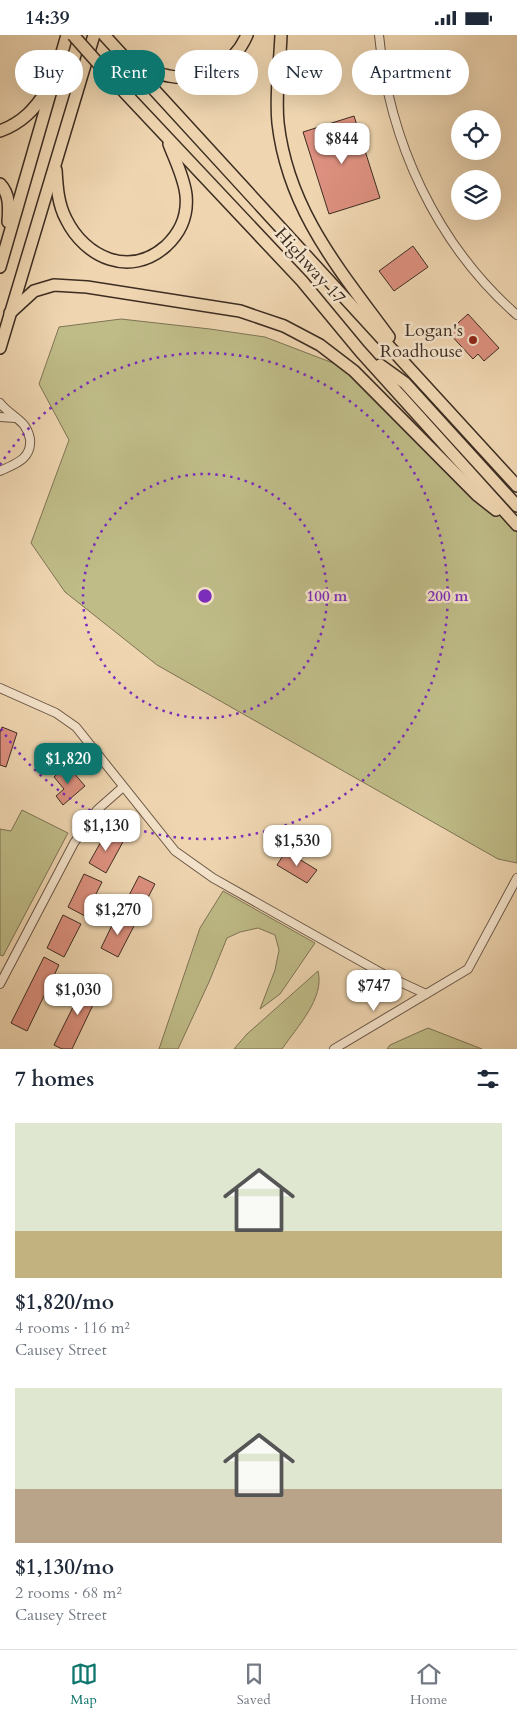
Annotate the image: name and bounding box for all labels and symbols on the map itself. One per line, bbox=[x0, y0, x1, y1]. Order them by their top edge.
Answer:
pin: $844 bbox=[312, 123, 372, 165]
street label: Highway 17 bbox=[269, 222, 351, 310]
place label: Logan's Roadhouse bbox=[380, 318, 463, 364]
marker: Logan's Roadhouse bbox=[467, 334, 479, 346]
text: 100 m bbox=[307, 586, 348, 606]
text: 200 m bbox=[428, 586, 469, 606]
centre of rings bbox=[196, 587, 214, 605]
pin: $1,820 bbox=[27, 743, 109, 785]
pin: $1,130 bbox=[65, 809, 147, 852]
pin: $1,530 bbox=[256, 825, 338, 867]
pin: $1,270 bbox=[77, 893, 159, 936]
pin: $747 bbox=[344, 969, 404, 1012]
pin: $1,030 bbox=[37, 973, 119, 1016]

